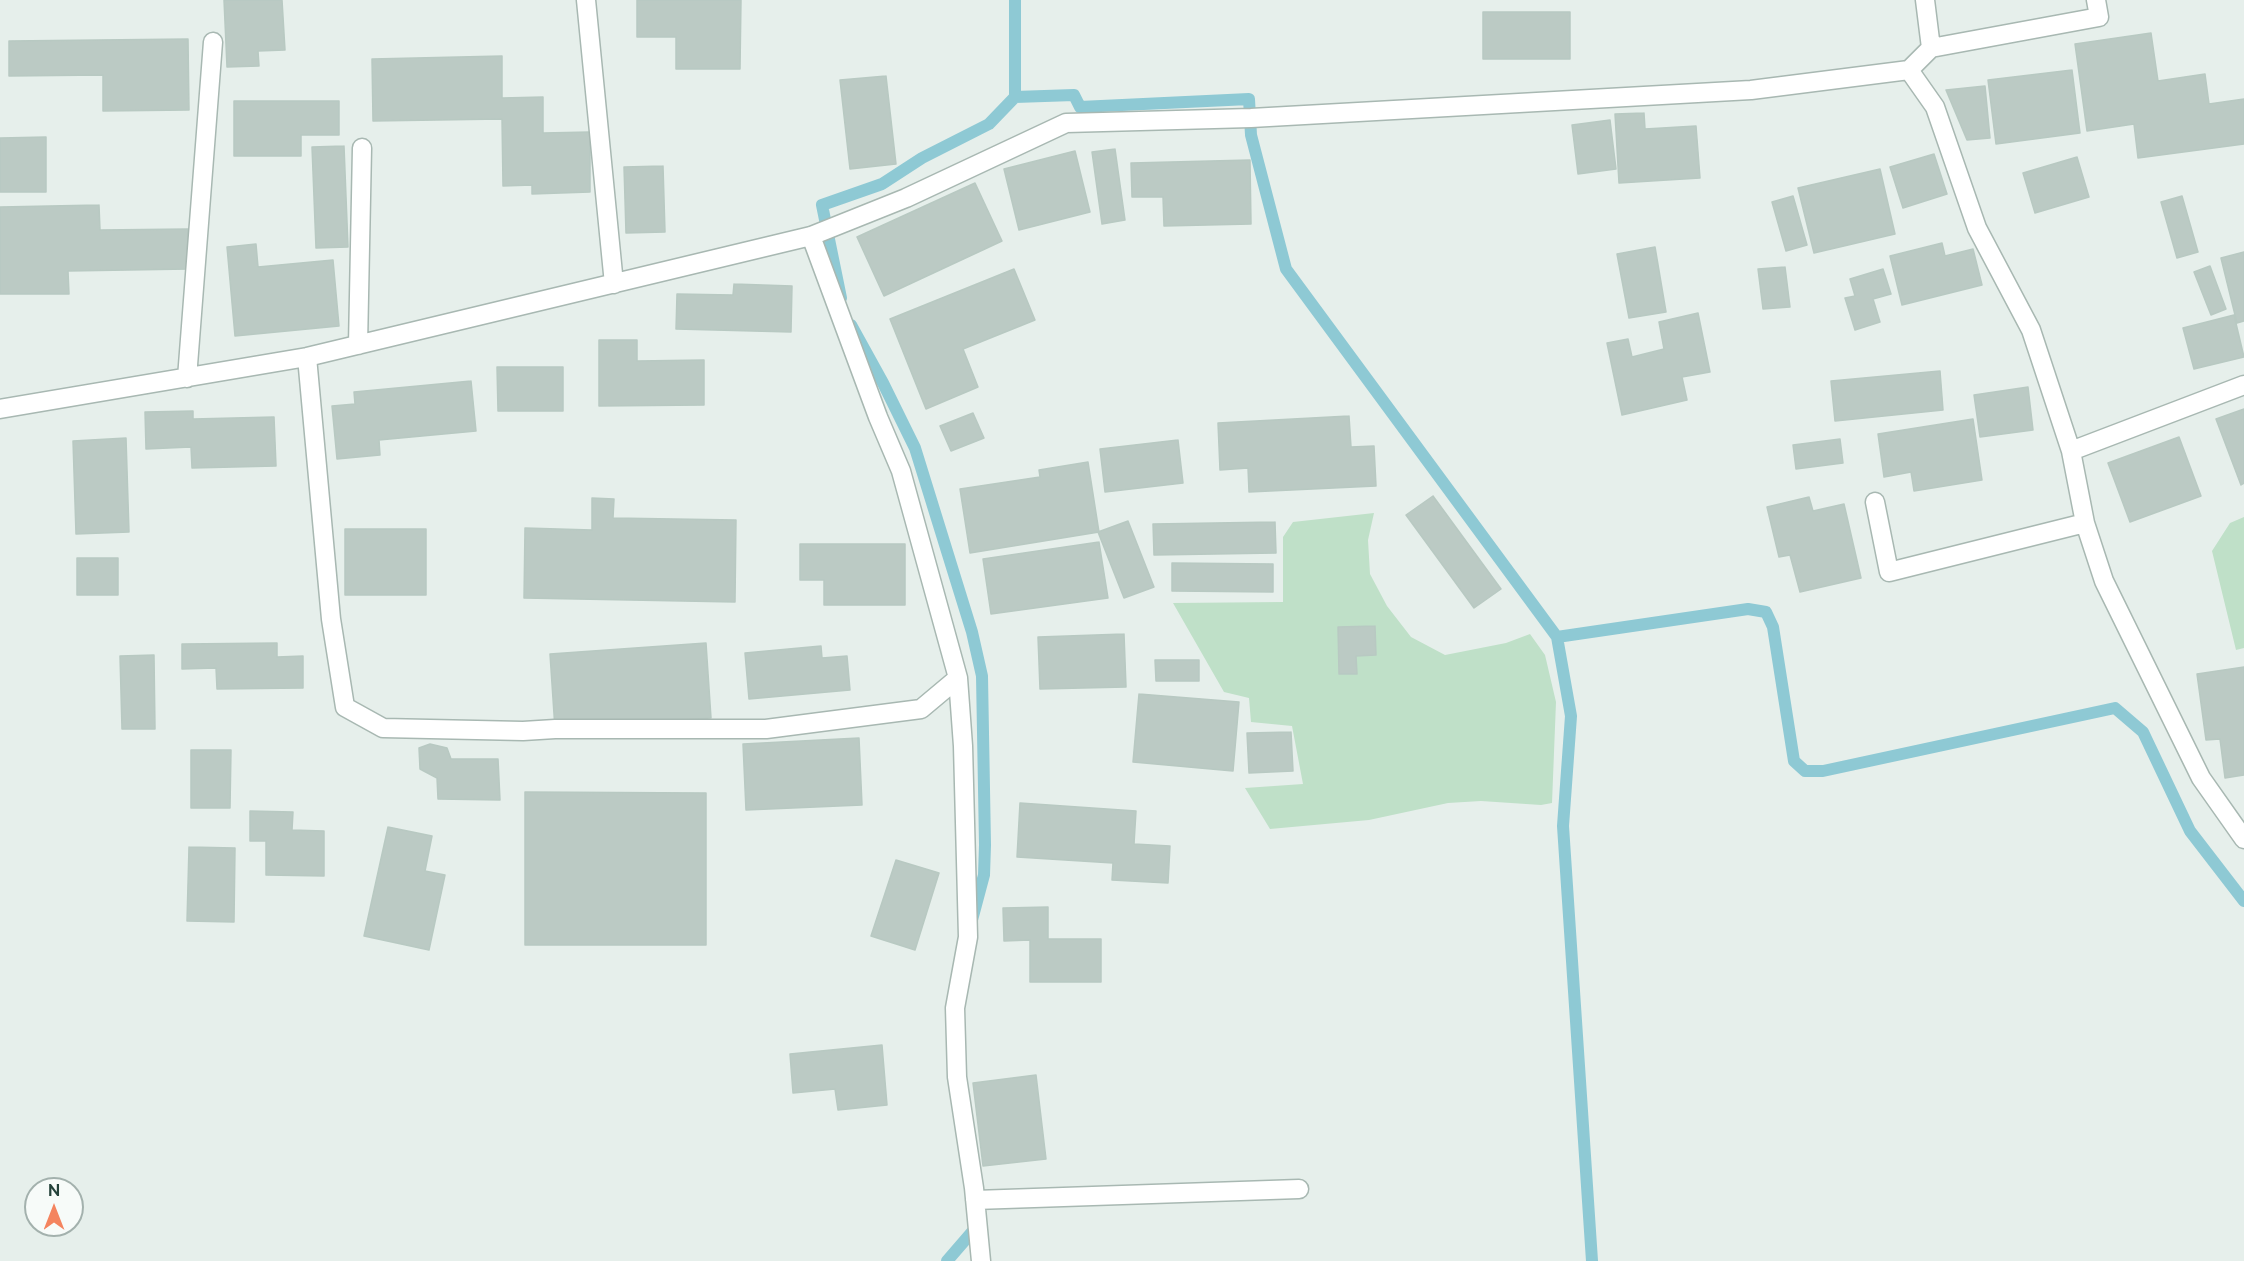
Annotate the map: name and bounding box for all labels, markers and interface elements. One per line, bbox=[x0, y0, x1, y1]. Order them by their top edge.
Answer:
north arrow bbox=[24, 1177, 84, 1237]
text: N bbox=[48, 1181, 60, 1200]

